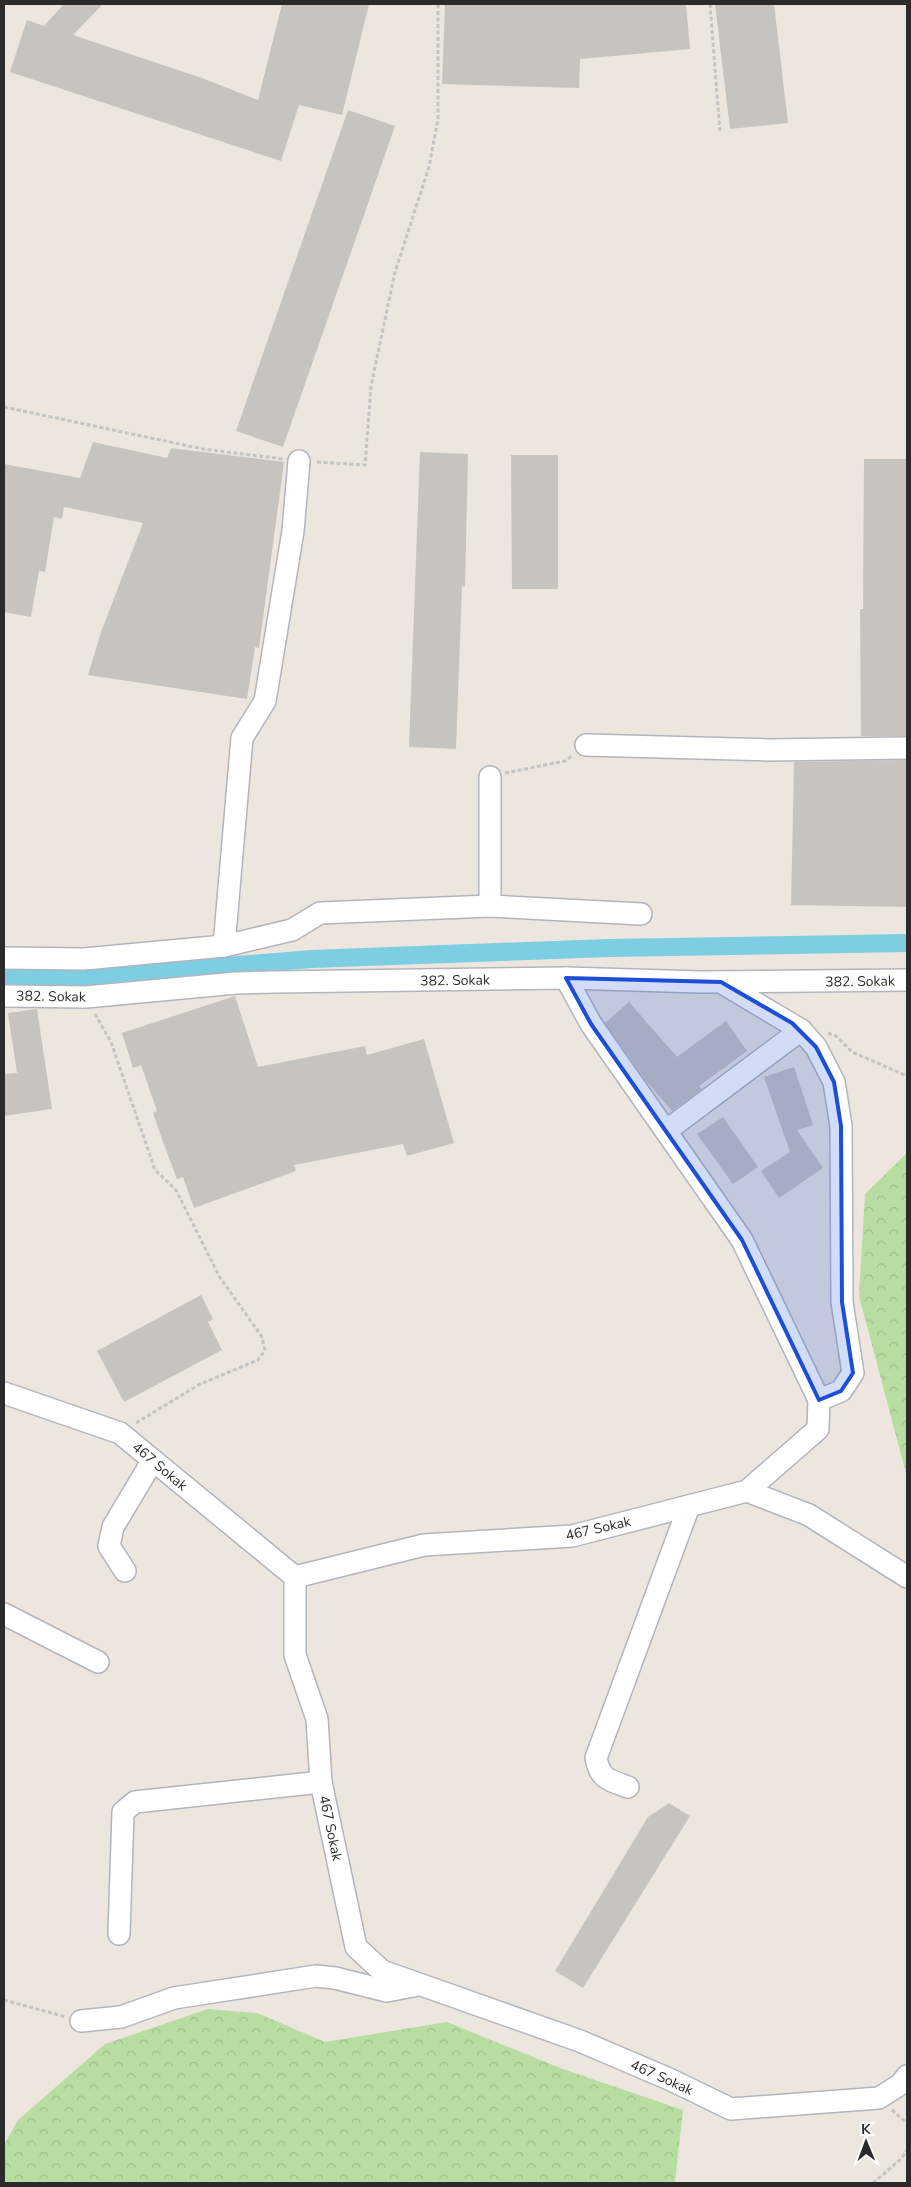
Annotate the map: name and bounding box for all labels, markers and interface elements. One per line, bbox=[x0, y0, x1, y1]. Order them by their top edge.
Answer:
street label: 382. Sokak bbox=[420, 970, 491, 991]
street label: 382. Sokak bbox=[825, 971, 896, 992]
street label: 382. Sokak bbox=[16, 986, 87, 1007]
street label: 467 Sokak bbox=[128, 1438, 192, 1496]
street label: 467 Sokak bbox=[564, 1512, 634, 1545]
street label: 467 Sokak bbox=[314, 1794, 347, 1864]
street label: 467 Sokak bbox=[628, 2055, 697, 2100]
north arrow bbox=[841, 2117, 891, 2167]
text: K bbox=[861, 2120, 871, 2139]

